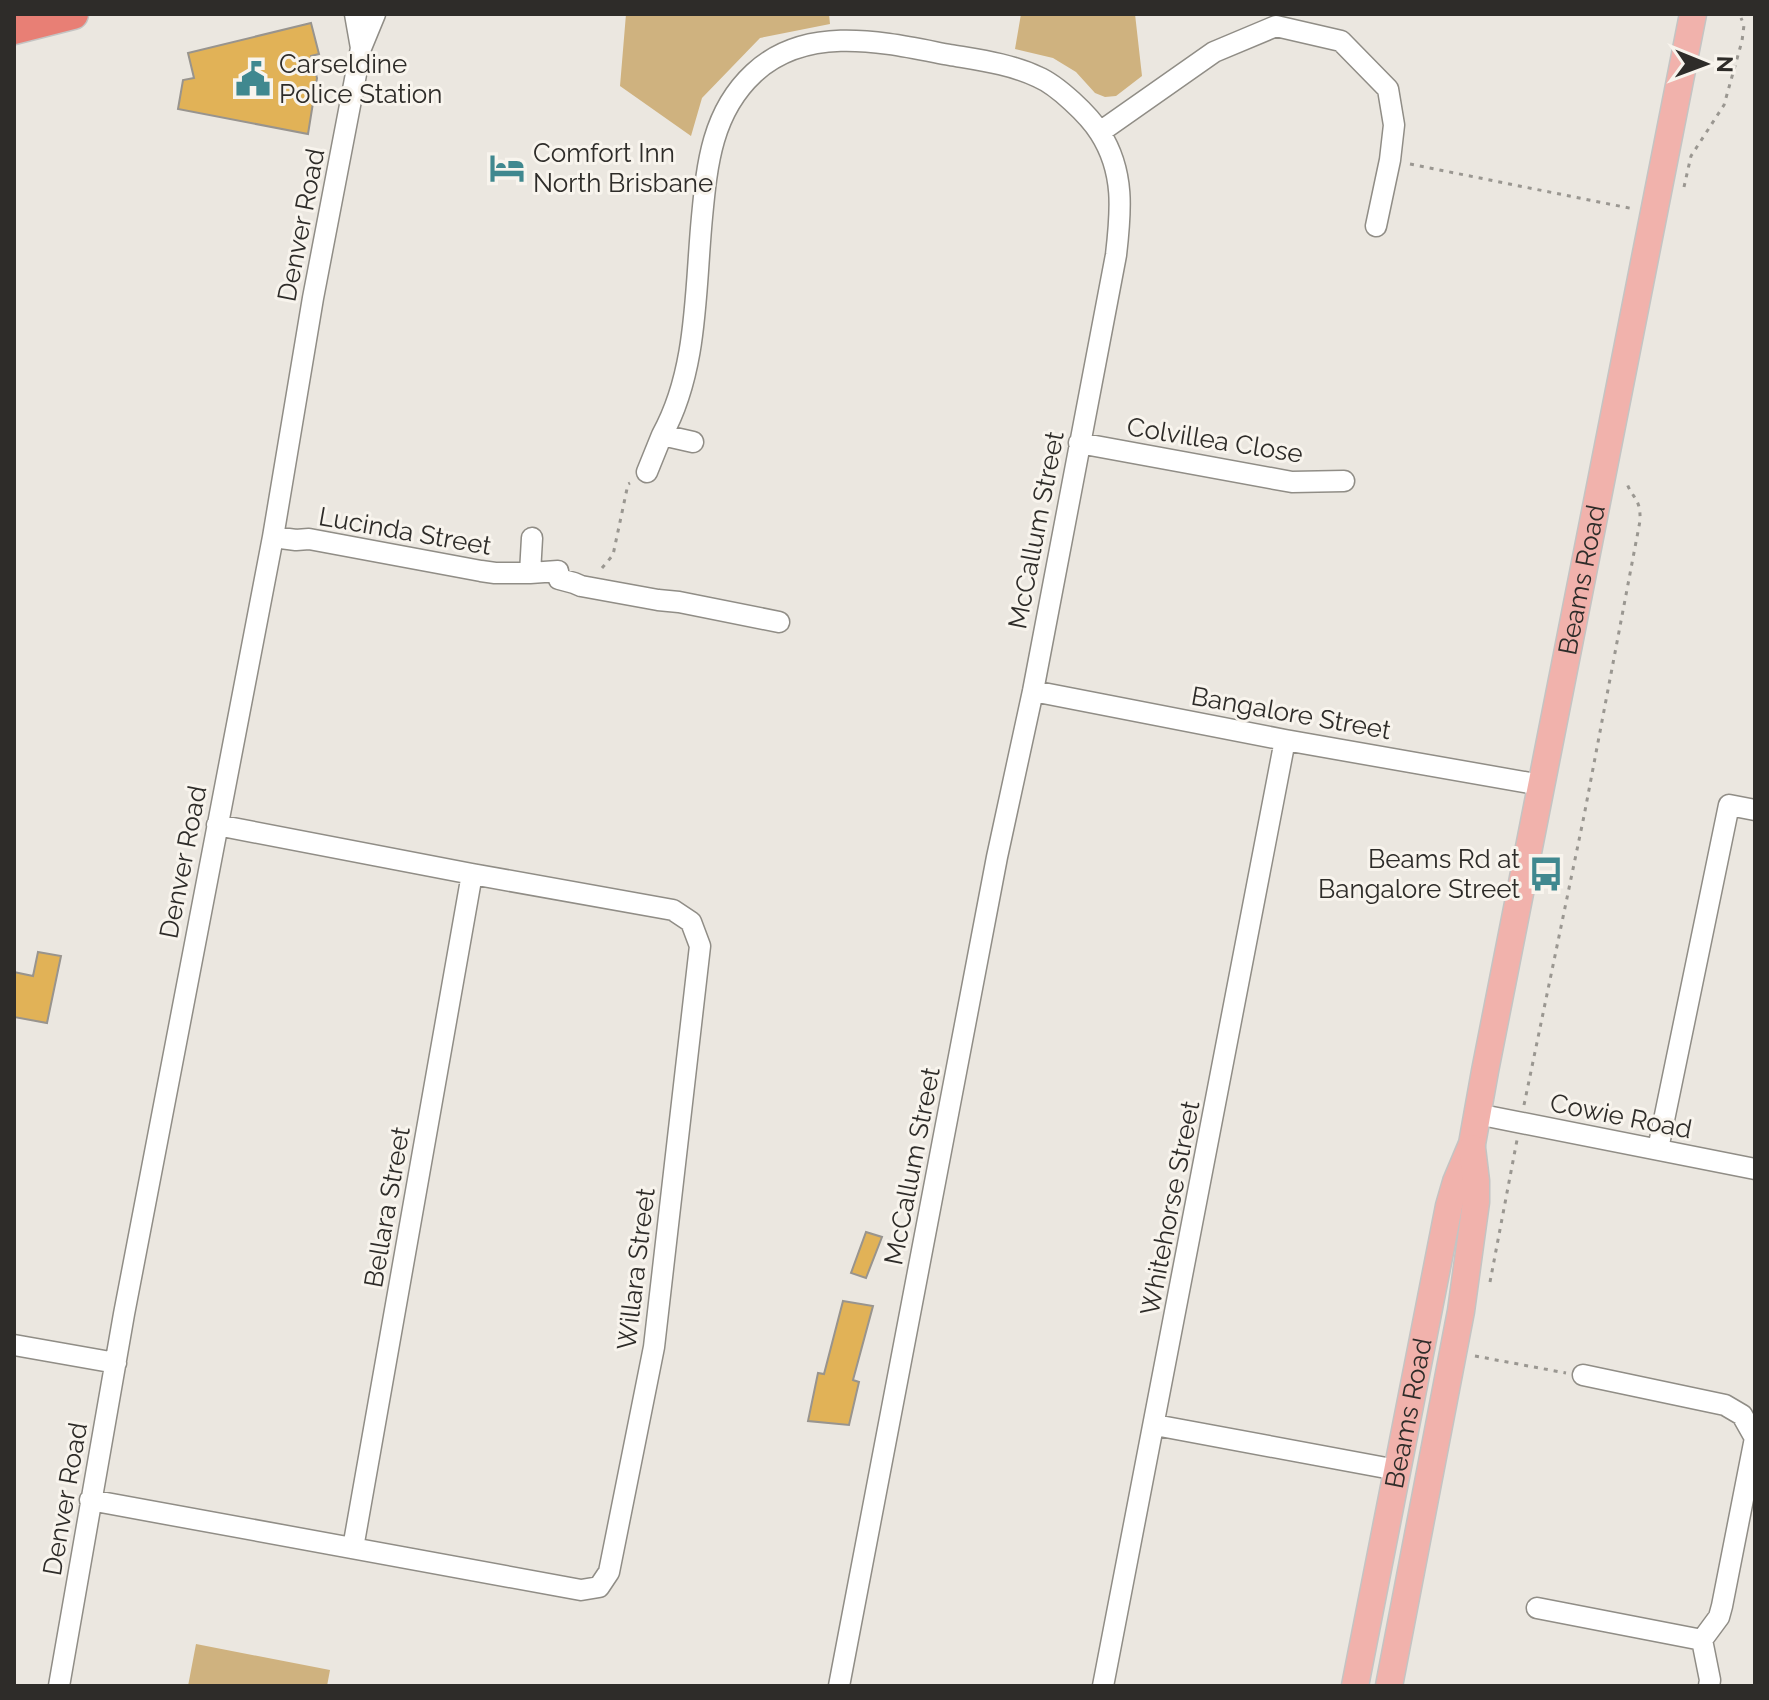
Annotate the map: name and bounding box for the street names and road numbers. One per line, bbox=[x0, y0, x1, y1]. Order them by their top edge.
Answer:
street label: Denver Road bbox=[271, 146, 331, 304]
street label: Colvillea Close bbox=[1125, 411, 1305, 469]
street label: McCallum Street bbox=[1002, 428, 1070, 632]
street label: Lucinda Street bbox=[316, 501, 494, 561]
street label: Beams Road bbox=[1552, 502, 1611, 658]
street label: Bangalore Street bbox=[1189, 681, 1393, 745]
street label: Denver Road bbox=[153, 783, 213, 941]
street label: McCallum Street bbox=[878, 1064, 946, 1268]
street label: Cowie Road bbox=[1548, 1088, 1694, 1144]
street label: Whitehorse Street bbox=[1134, 1098, 1206, 1318]
street label: Bellara Street bbox=[358, 1124, 416, 1290]
street label: Willara Street bbox=[611, 1186, 661, 1352]
street label: Beams Road bbox=[1379, 1336, 1438, 1491]
street label: Denver Road bbox=[37, 1420, 93, 1578]

